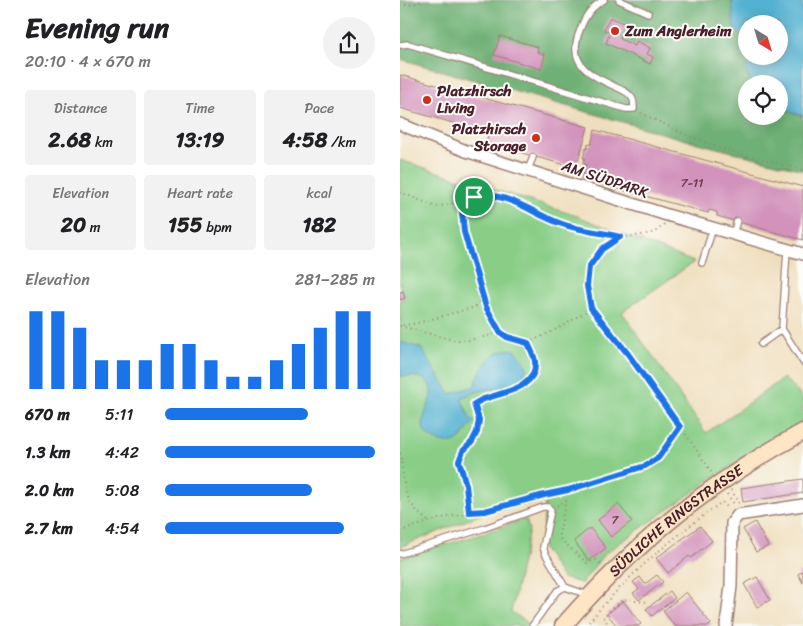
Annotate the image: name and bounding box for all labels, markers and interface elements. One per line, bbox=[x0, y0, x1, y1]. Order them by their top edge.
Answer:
text: Evening run bbox=[25, 3, 169, 52]
north arrow bbox=[738, 15, 788, 65]
map controls bbox=[738, 15, 788, 125]
button: share bbox=[323, 17, 375, 69]
place label: Zum Anglerheim bbox=[624, 18, 732, 44]
marker: Zum Anglerheim bbox=[609, 25, 621, 37]
text: 20:10 · 4 × 670 m bbox=[25, 47, 151, 76]
button: locate bbox=[738, 75, 788, 125]
place label: Platzhirsch Living bbox=[437, 78, 511, 121]
marker: Platzhirsch Living bbox=[421, 94, 433, 106]
text: Distance bbox=[54, 96, 107, 121]
text: Time bbox=[185, 96, 215, 121]
text: Pace bbox=[304, 96, 334, 121]
place label: Platzhirsch Storage bbox=[452, 116, 527, 159]
text: 2.68 bbox=[48, 121, 91, 159]
text: 13:19 bbox=[176, 121, 224, 159]
text: 4:58 bbox=[282, 121, 327, 159]
text: km bbox=[91, 130, 113, 155]
text: /km bbox=[327, 130, 356, 155]
marker: Platzhirsch Storage bbox=[530, 132, 542, 144]
street label: AM SÜDPARK bbox=[557, 152, 652, 205]
house number: 7-11 bbox=[681, 172, 703, 194]
pin bbox=[453, 176, 495, 218]
text: Elevation bbox=[52, 181, 109, 206]
text: Heart rate bbox=[167, 181, 233, 206]
text: kcal bbox=[307, 181, 332, 206]
icon: arrive bbox=[460, 183, 488, 211]
text: 20 bbox=[61, 206, 86, 244]
text: 155 bbox=[168, 206, 203, 244]
text: 182 bbox=[302, 206, 336, 244]
text: m bbox=[86, 215, 101, 240]
text: bpm bbox=[203, 215, 232, 240]
text: Elevation bbox=[25, 265, 90, 294]
text: 281–285 m bbox=[295, 265, 375, 294]
text: 670 m bbox=[25, 400, 70, 429]
text: 5:11 bbox=[105, 400, 133, 429]
text: 1.3 km bbox=[25, 438, 70, 467]
text: 4:42 bbox=[105, 438, 139, 467]
street label: SÜDLICHE RINGSTRASSE bbox=[602, 457, 750, 583]
text: 2.0 km bbox=[25, 476, 74, 505]
text: 5:08 bbox=[105, 476, 139, 505]
house number: 7 bbox=[612, 509, 620, 531]
text: 2.7 km bbox=[25, 514, 73, 543]
text: 4:54 bbox=[105, 514, 140, 543]

